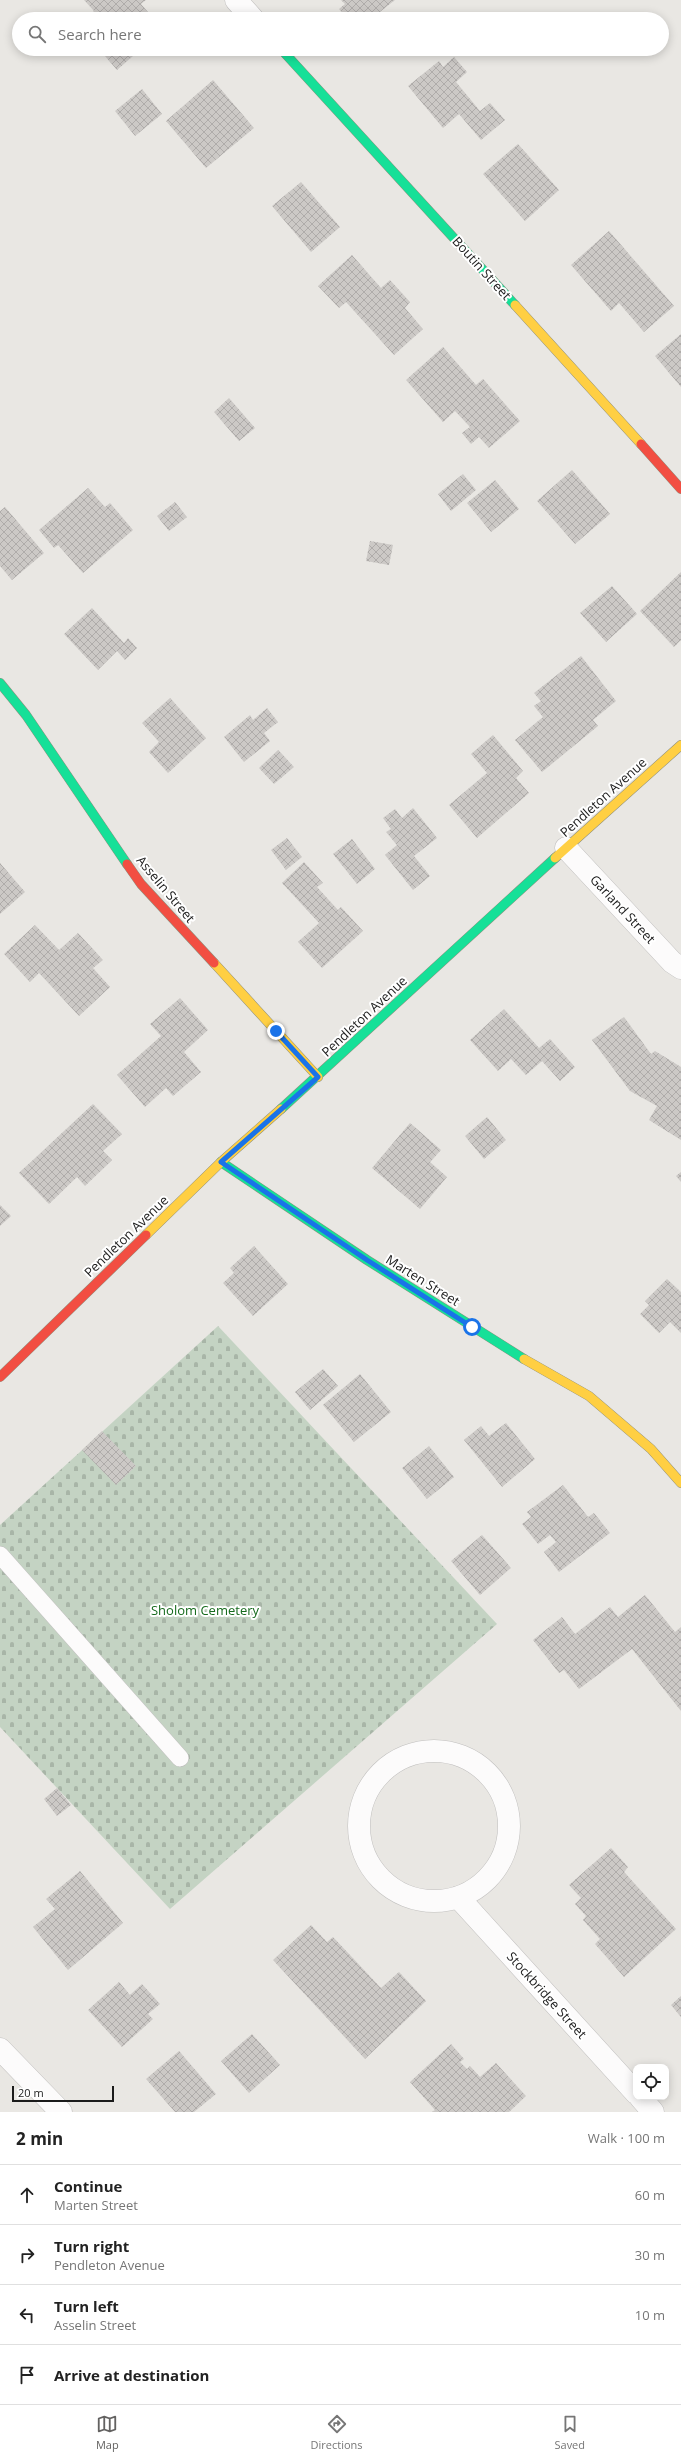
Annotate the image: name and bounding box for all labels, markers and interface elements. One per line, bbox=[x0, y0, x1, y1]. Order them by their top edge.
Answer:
search box bbox=[12, 12, 669, 56]
icon: search bbox=[26, 23, 48, 45]
text: Search here bbox=[58, 24, 142, 44]
street label: Boutin Street bbox=[449, 232, 516, 304]
street label: Pendleton Avenue bbox=[556, 753, 650, 841]
street label: Asselin Street bbox=[133, 852, 200, 927]
street label: Garland Street bbox=[586, 871, 660, 948]
street label: Pendleton Avenue bbox=[317, 972, 411, 1060]
route end bbox=[267, 1022, 285, 1040]
street label: Pendleton Avenue bbox=[80, 1191, 172, 1281]
street label: Marten Street bbox=[383, 1250, 464, 1310]
route start bbox=[463, 1318, 481, 1336]
park label: Sholom Cemetery bbox=[151, 1601, 259, 1619]
street label: Stockbridge Street bbox=[503, 1948, 591, 2043]
map controls bbox=[633, 2064, 669, 2100]
button: locate bbox=[633, 2064, 669, 2100]
scale bar bbox=[12, 2084, 114, 2103]
text: 20 m bbox=[18, 2085, 44, 2100]
text: 2 min bbox=[16, 2127, 63, 2150]
text: Walk · 100 m bbox=[588, 2129, 665, 2147]
text: Continue bbox=[54, 2176, 122, 2196]
icon: ahead bbox=[16, 2184, 38, 2206]
text: 60 m bbox=[635, 2186, 665, 2204]
text: Marten Street bbox=[54, 2196, 138, 2214]
text: Turn right bbox=[54, 2236, 129, 2256]
icon: right bbox=[16, 2244, 38, 2266]
text: 30 m bbox=[635, 2246, 665, 2264]
text: Pendleton Avenue bbox=[54, 2256, 165, 2274]
text: Turn left bbox=[54, 2296, 119, 2316]
icon: left bbox=[16, 2304, 38, 2326]
text: 10 m bbox=[635, 2306, 665, 2324]
text: Asselin Street bbox=[54, 2316, 136, 2334]
icon: arrive bbox=[16, 2364, 38, 2386]
text: Arrive at destination bbox=[54, 2365, 209, 2385]
tab: Map bbox=[96, 2413, 119, 2452]
tab: Directions bbox=[311, 2413, 363, 2452]
tab: Saved bbox=[554, 2413, 585, 2452]

